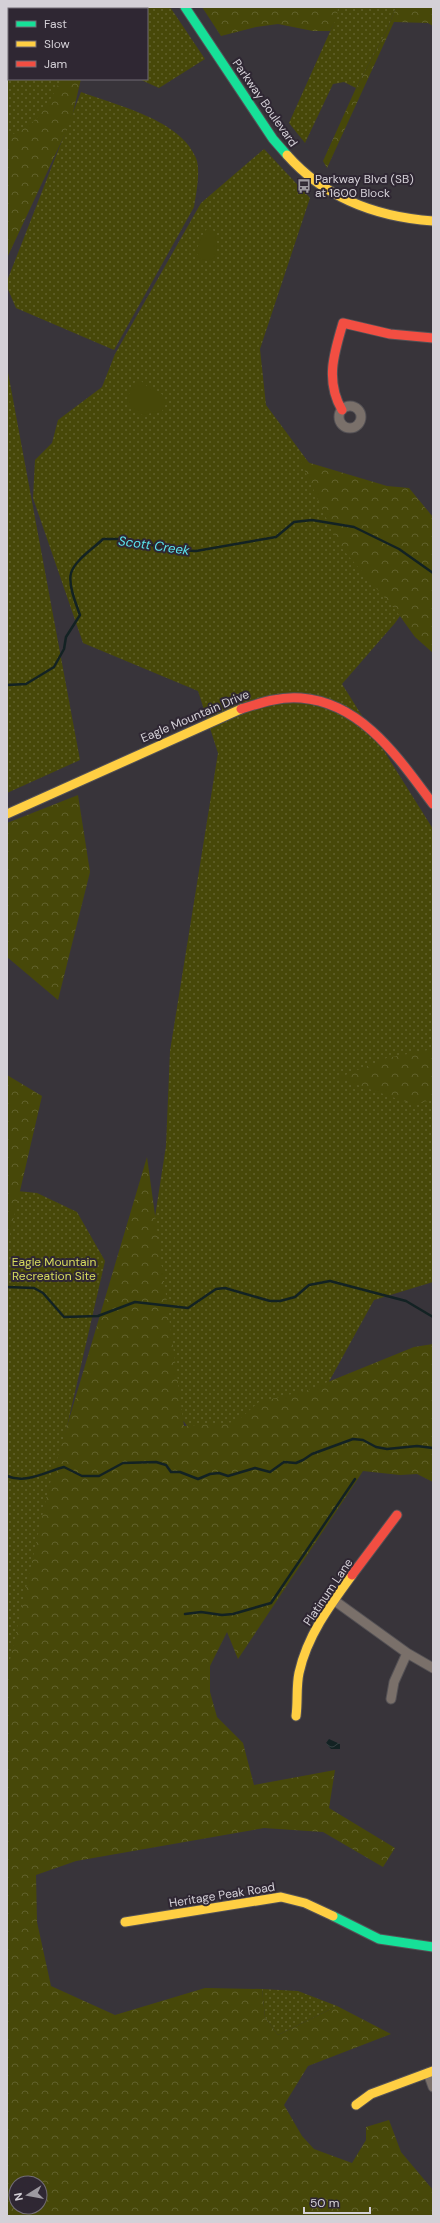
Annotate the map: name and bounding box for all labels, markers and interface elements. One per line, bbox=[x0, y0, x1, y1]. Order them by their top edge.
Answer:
legend bbox=[8, 8, 148, 80]
text: Fast bbox=[44, 16, 67, 32]
text: Slow bbox=[44, 36, 70, 52]
text: Jam bbox=[44, 56, 67, 72]
street label: Parkway Boulevard bbox=[229, 56, 301, 150]
place label: Parkway Blvd (SB) at 1600 Block bbox=[315, 171, 414, 201]
bus stop icon: Parkway Blvd (SB) at 1600 Block bbox=[296, 178, 312, 194]
water label: Scott Creek bbox=[117, 532, 191, 559]
street label: Eagle Mountain Drive bbox=[138, 686, 252, 746]
park label: Eagle Mountain Recreation Site bbox=[12, 1254, 96, 1284]
street label: Platinum Lane bbox=[300, 1555, 356, 1629]
street label: Heritage Peak Road bbox=[168, 1879, 276, 1911]
north arrow bbox=[8, 2175, 48, 2215]
scale bar bbox=[304, 2189, 370, 2215]
text: N bbox=[11, 2192, 26, 2202]
text: 50 m bbox=[310, 2195, 339, 2211]

